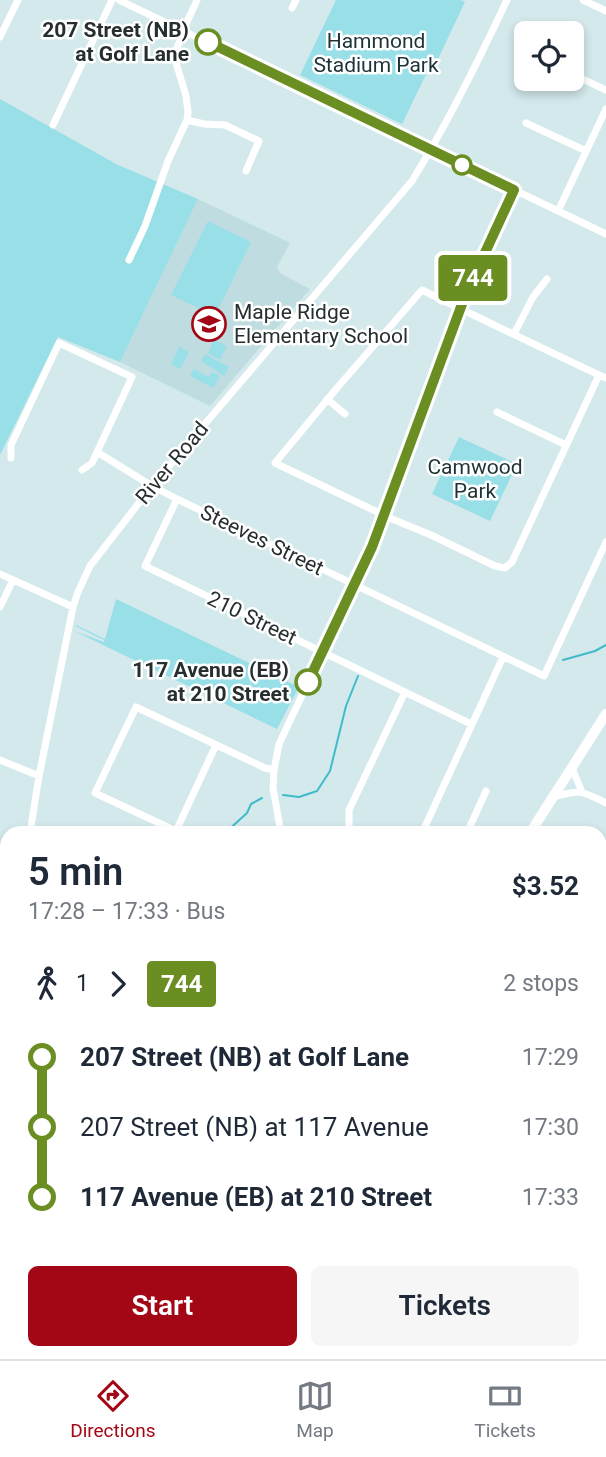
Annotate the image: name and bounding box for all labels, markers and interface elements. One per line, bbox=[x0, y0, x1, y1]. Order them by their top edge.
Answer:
place label: 207 Street (NB) at Golf Lane bbox=[42, 18, 189, 66]
map controls bbox=[514, 21, 584, 91]
button: locate bbox=[514, 21, 584, 91]
marker: 207 Street (NB) at Golf Lane bbox=[195, 29, 221, 55]
park label: Hammond Stadium Park bbox=[313, 29, 439, 77]
unlabelled marker bbox=[452, 155, 472, 175]
line badge: 744 bbox=[433, 255, 513, 301]
text: 744 bbox=[452, 264, 494, 292]
place label: Maple Ridge Elementary School bbox=[234, 300, 408, 348]
school or university icon: Maple Ridge Elementary School bbox=[190, 305, 228, 343]
street label: River Road bbox=[131, 417, 213, 509]
park label: Camwood Park bbox=[427, 455, 523, 503]
street label: Steeves Street bbox=[196, 500, 328, 580]
street label: 210 Street bbox=[204, 586, 301, 650]
place label: 117 Avenue (EB) at 210 Street bbox=[132, 658, 289, 706]
marker: 117 Avenue (EB) at 210 Street bbox=[295, 669, 321, 695]
text: 5 min bbox=[28, 850, 123, 894]
text: $3.52 bbox=[512, 871, 579, 901]
text: 17:28 – 17:33 · Bus bbox=[28, 898, 225, 925]
icon: walk bbox=[28, 965, 66, 1003]
icon: forward bbox=[99, 965, 137, 1003]
text: 1 bbox=[76, 970, 89, 997]
text: 744 bbox=[161, 970, 202, 998]
text: 2 stops bbox=[503, 970, 579, 997]
text: 207 Street (NB) at Golf Lane bbox=[80, 1042, 409, 1072]
text: 17:29 bbox=[522, 1044, 579, 1071]
text: 207 Street (NB) at 117 Avenue bbox=[80, 1112, 429, 1142]
text: 17:30 bbox=[522, 1114, 579, 1141]
text: 117 Avenue (EB) at 210 Street bbox=[80, 1182, 432, 1212]
text: 17:33 bbox=[522, 1184, 579, 1211]
button: Start bbox=[28, 1266, 297, 1346]
button: Tickets bbox=[311, 1266, 579, 1346]
tab: Directions bbox=[70, 1377, 156, 1442]
tab: Map bbox=[296, 1377, 334, 1442]
tab: Tickets bbox=[474, 1377, 536, 1442]

